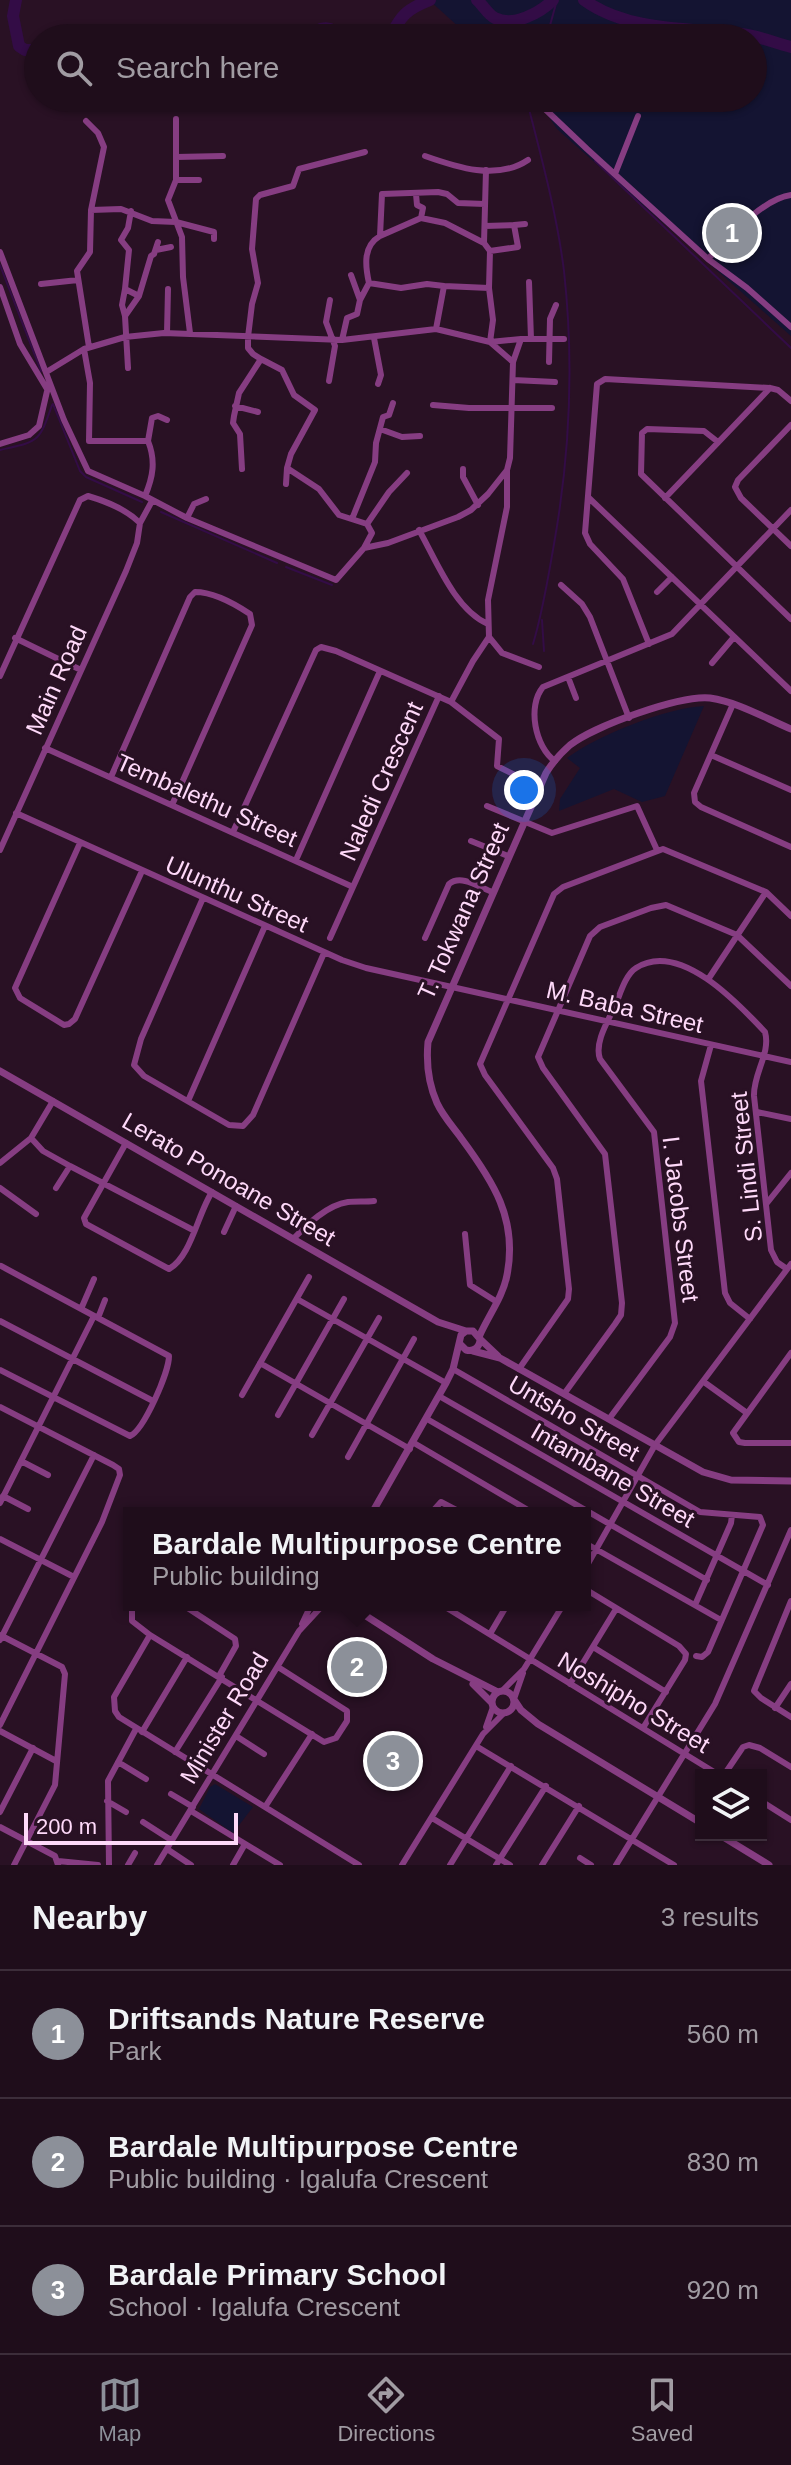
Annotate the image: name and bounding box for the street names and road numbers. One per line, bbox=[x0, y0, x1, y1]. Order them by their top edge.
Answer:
street label: Main Road bbox=[20, 621, 92, 739]
street label: Naledi Crescent bbox=[334, 697, 428, 864]
street label: Tembalethu Street bbox=[113, 748, 302, 852]
street label: T. Tokwana Street bbox=[412, 818, 514, 1003]
street label: Ulunthu Street bbox=[161, 850, 313, 938]
street label: M. Baba Street bbox=[544, 976, 706, 1038]
street label: S. Lindi Street bbox=[725, 1090, 767, 1243]
street label: Lerato Ponoane Street bbox=[118, 1107, 341, 1251]
street label: I. Jacobs Street bbox=[657, 1135, 705, 1304]
street label: Untsho Street bbox=[504, 1370, 645, 1467]
street label: Intambane Street bbox=[527, 1417, 700, 1533]
street label: Noshipho Street bbox=[553, 1646, 715, 1758]
street label: Minister Road bbox=[174, 1648, 274, 1788]

